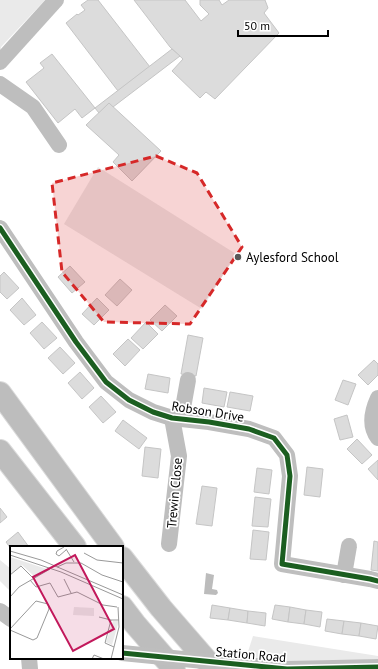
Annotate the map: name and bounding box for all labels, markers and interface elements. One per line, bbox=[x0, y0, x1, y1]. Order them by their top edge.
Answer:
scale bar bbox=[238, 12, 328, 38]
text: 50 m bbox=[244, 18, 270, 33]
place label: Aylesford School bbox=[246, 249, 339, 266]
marker: Aylesford School bbox=[233, 252, 243, 262]
street label: Robson Drive bbox=[170, 397, 245, 426]
street label: Trewin Close bbox=[163, 457, 186, 529]
inset map bbox=[10, 546, 123, 659]
street label: Station Road bbox=[215, 643, 287, 666]

